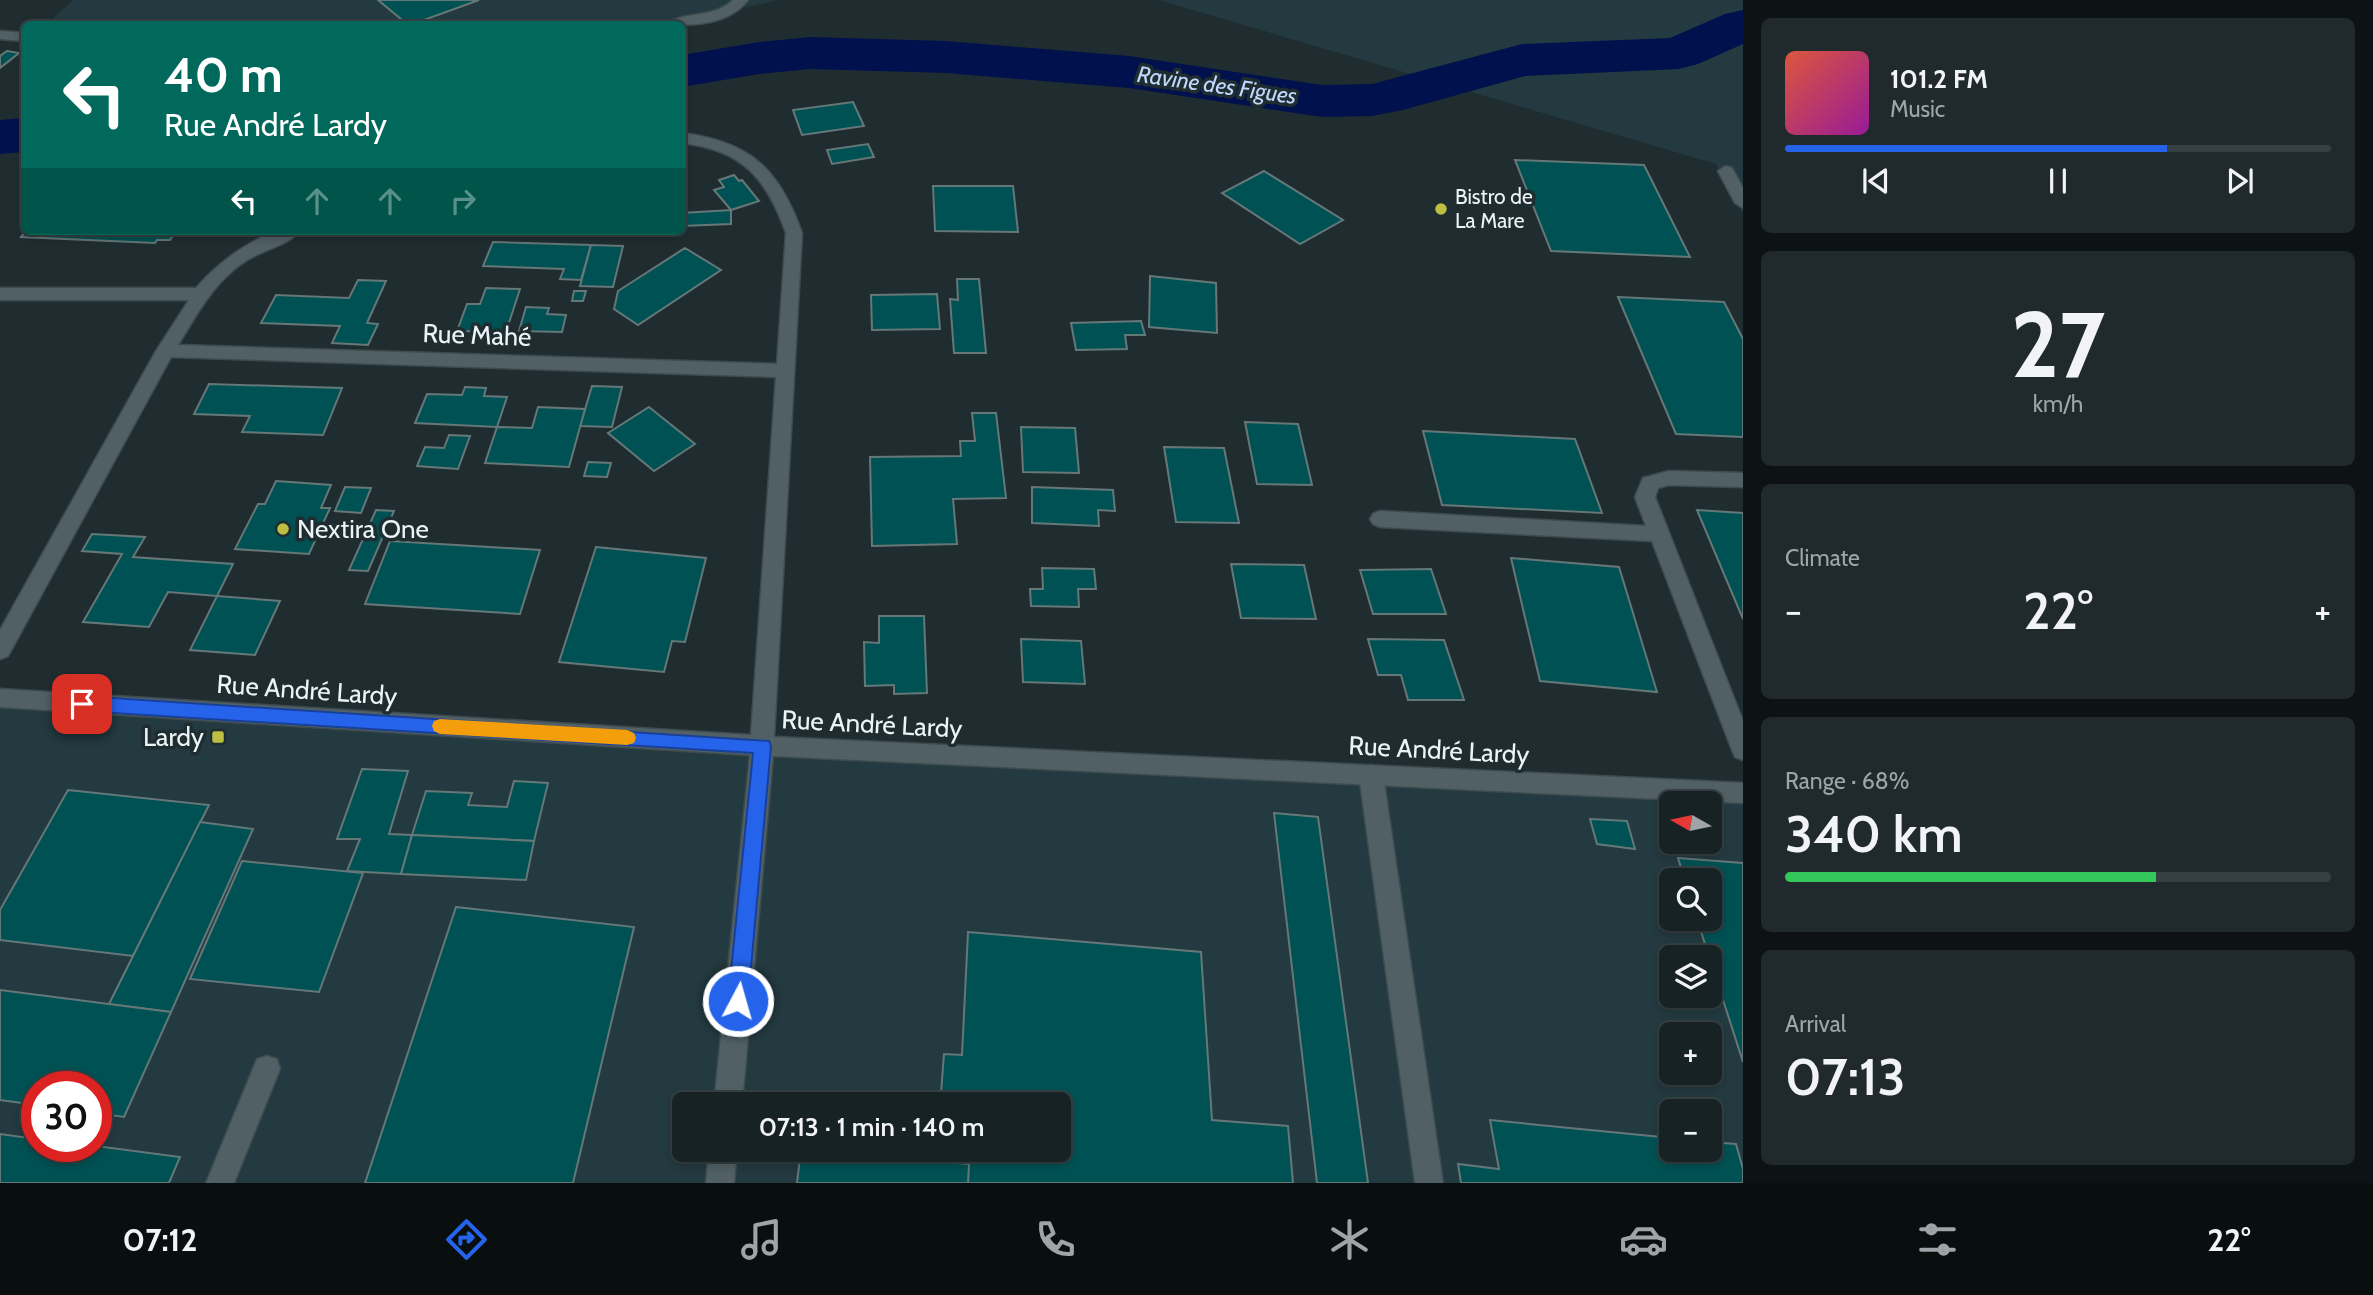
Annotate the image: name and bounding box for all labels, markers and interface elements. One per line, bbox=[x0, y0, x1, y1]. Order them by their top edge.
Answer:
text: 40 m bbox=[164, 45, 283, 104]
icon: left bbox=[49, 49, 140, 140]
water label: Ravine des Figues bbox=[1136, 60, 1299, 110]
text: 101.2 FM bbox=[1890, 63, 1988, 95]
text: Music bbox=[1890, 95, 1945, 123]
text: Rue André Lardy bbox=[164, 105, 387, 144]
icon: previous bbox=[1857, 162, 1895, 200]
icon: pause bbox=[2039, 162, 2077, 200]
icon: next bbox=[2221, 162, 2259, 200]
icon: left bbox=[225, 182, 263, 220]
icon: ahead bbox=[298, 182, 336, 220]
icon: ahead bbox=[371, 182, 409, 220]
icon: right bbox=[444, 182, 482, 220]
place label: Bistro de La Mare bbox=[1455, 184, 1533, 233]
marker: Bistro de La Mare bbox=[1433, 201, 1449, 217]
text: 27 bbox=[2011, 289, 2105, 400]
street label: Rue Mahé bbox=[422, 317, 532, 353]
text: km/h bbox=[2033, 390, 2083, 418]
place label: Nextira One bbox=[297, 513, 429, 545]
marker: Nextira One bbox=[275, 521, 291, 537]
text: Climate bbox=[1785, 544, 1860, 572]
text: 22° bbox=[2023, 579, 2093, 642]
text: − bbox=[1785, 587, 1802, 634]
text: + bbox=[2314, 587, 2331, 634]
street label: Rue André Lardy bbox=[216, 668, 398, 712]
pin bbox=[52, 674, 112, 734]
icon: arrive bbox=[63, 685, 101, 723]
street label: Rue André Lardy bbox=[781, 703, 963, 745]
place label: Lardy bbox=[143, 721, 204, 753]
marker: Lardy bbox=[210, 729, 226, 745]
street label: Rue André Lardy bbox=[1348, 729, 1530, 771]
text: Range · 68% bbox=[1785, 767, 1909, 795]
north arrow bbox=[1659, 791, 1722, 854]
map controls bbox=[1659, 791, 1722, 1162]
text: 340 km bbox=[1785, 802, 1963, 865]
button: search bbox=[1659, 868, 1722, 931]
button: layers bbox=[1659, 945, 1722, 1008]
position arrow bbox=[701, 964, 775, 1038]
text: Arrival bbox=[1785, 1010, 1846, 1038]
button: + bbox=[1659, 1022, 1722, 1085]
text: 07:13 bbox=[1785, 1045, 1905, 1108]
speed limit sign: 30 bbox=[21, 1071, 112, 1162]
button: − bbox=[1659, 1099, 1722, 1162]
text: 07:13 · 1 min · 140 m bbox=[759, 1111, 984, 1143]
icon: directions bbox=[442, 1215, 491, 1264]
icon: music bbox=[737, 1215, 786, 1264]
icon: phone bbox=[1031, 1215, 1080, 1264]
icon: climate bbox=[1325, 1215, 1374, 1264]
icon: car bbox=[1619, 1215, 1668, 1264]
icon: filters bbox=[1913, 1215, 1962, 1264]
text: 07:12 bbox=[123, 1220, 197, 1259]
text: 22° bbox=[2207, 1220, 2250, 1259]

